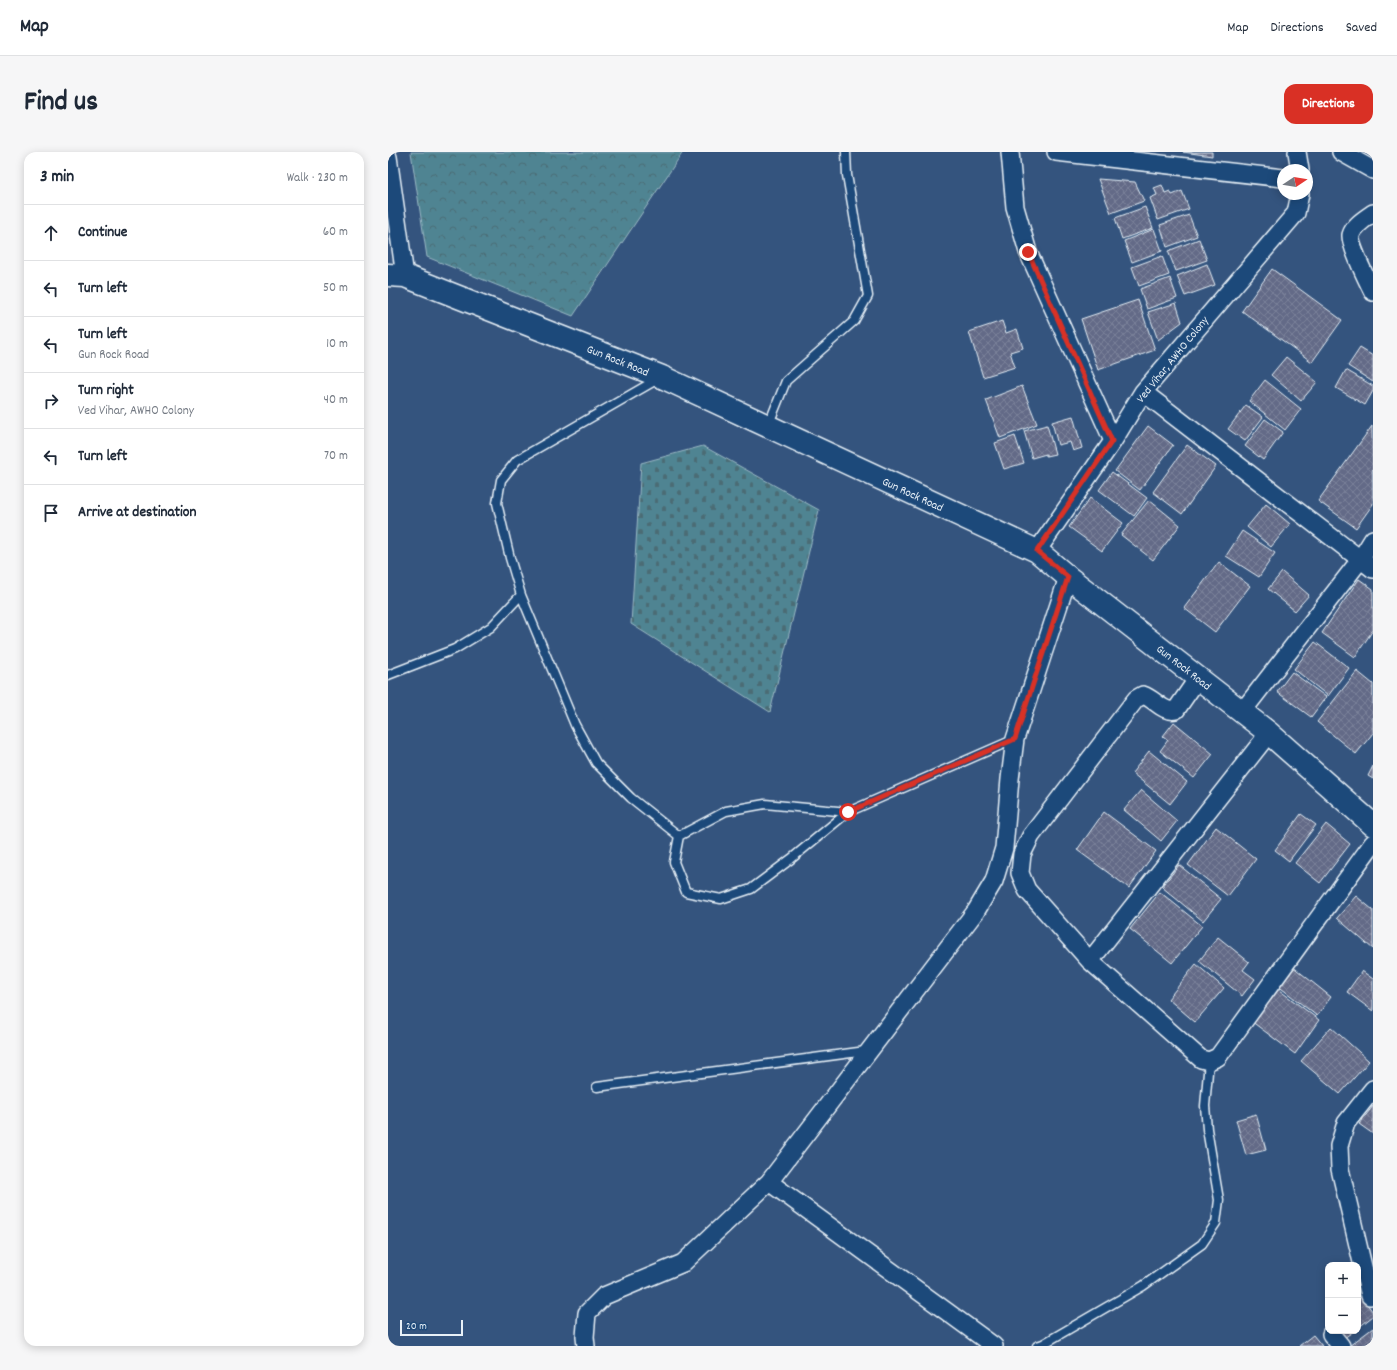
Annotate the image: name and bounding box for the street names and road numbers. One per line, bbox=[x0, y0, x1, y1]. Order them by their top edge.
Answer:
street label: Ved Vihar, AWHO Colony bbox=[1133, 312, 1214, 407]
street label: Gun Rock Road bbox=[584, 341, 651, 382]
street label: Gun Rock Road bbox=[879, 474, 946, 517]
street label: Gun Rock Road bbox=[1152, 641, 1214, 695]

